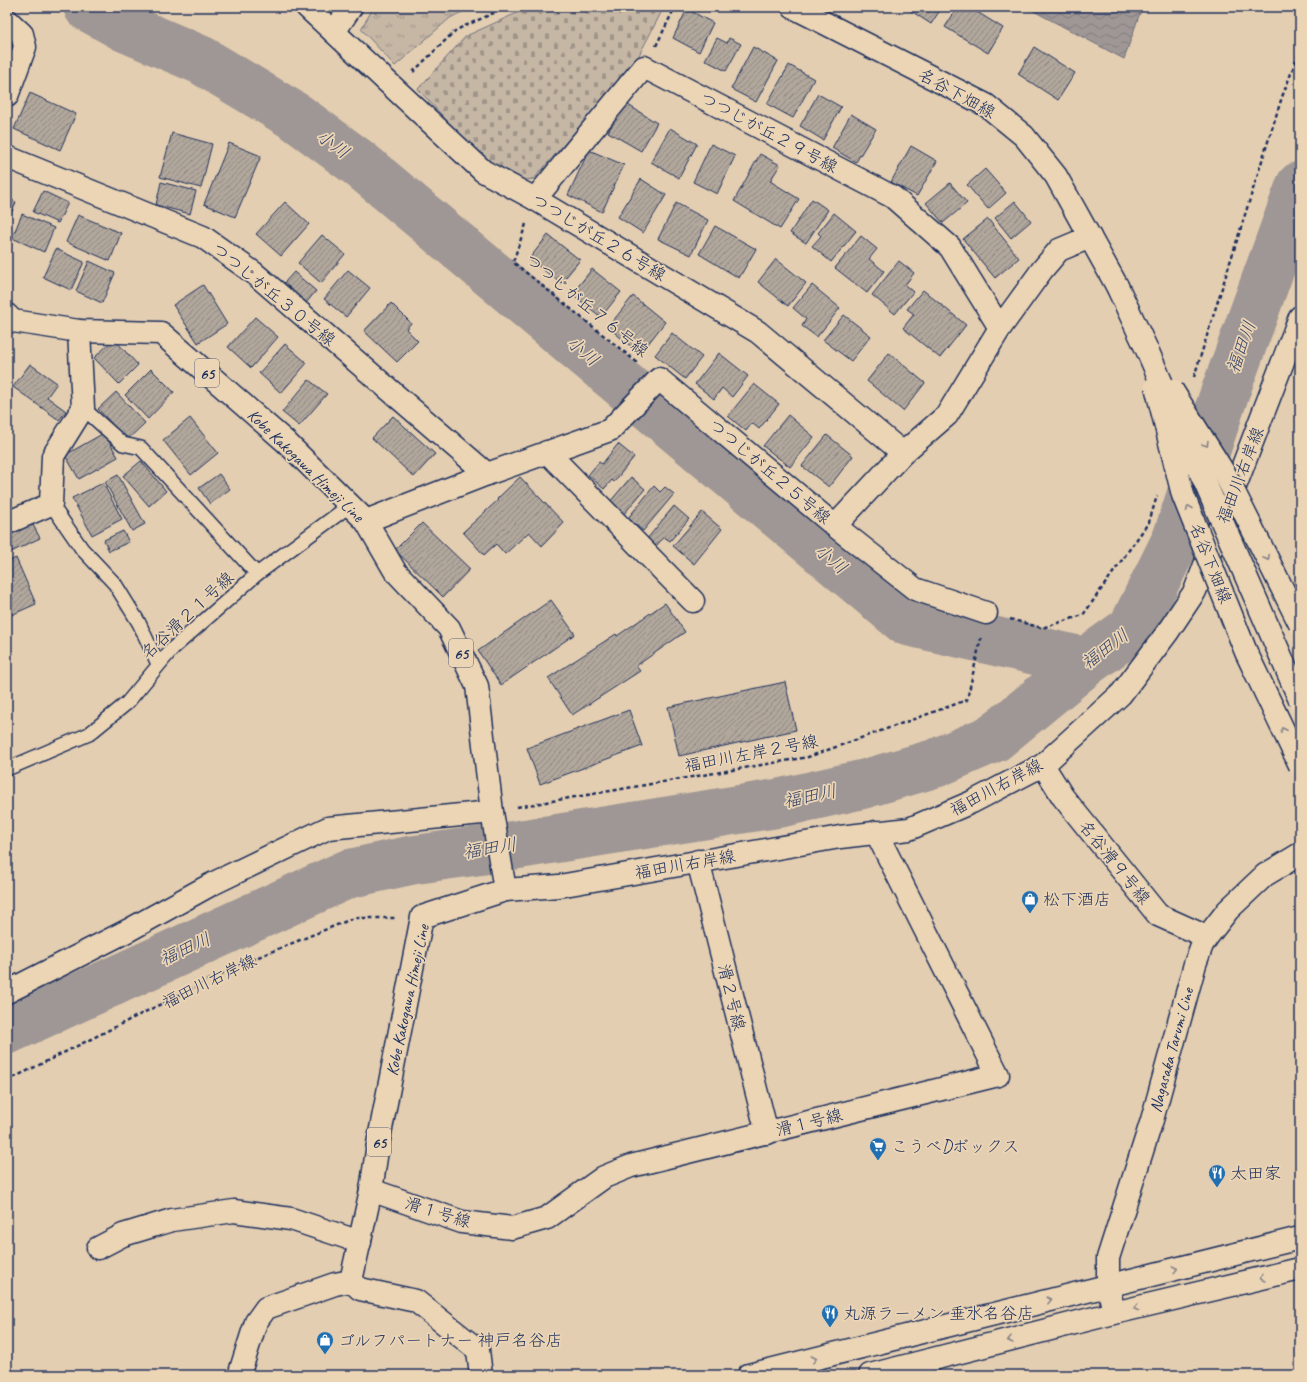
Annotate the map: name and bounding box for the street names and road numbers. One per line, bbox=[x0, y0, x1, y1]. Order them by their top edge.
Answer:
street label: 名谷下畑線 bbox=[914, 64, 999, 123]
street label: つつじが丘２９号線 bbox=[696, 87, 841, 178]
street label: つつじが丘２６号線 bbox=[528, 189, 670, 286]
street label: つつじが丘３０号線 bbox=[208, 238, 340, 351]
street label: つつじが丘７６号線 bbox=[521, 249, 653, 362]
road number: 65 bbox=[195, 359, 219, 387]
street label: Kobe Kakogawa Himeji Line bbox=[243, 404, 369, 527]
street label: つつじが丘２５号線 bbox=[704, 414, 835, 529]
street label: 福田川右岸線 bbox=[1212, 424, 1269, 527]
street label: 名谷下畑線 bbox=[1185, 520, 1236, 607]
street label: 名谷滑２１号線 bbox=[137, 567, 238, 664]
road number: 65 bbox=[449, 639, 473, 667]
street label: 福田川左岸２号線 bbox=[682, 730, 820, 777]
street label: 福田川右岸線 bbox=[946, 754, 1046, 821]
street label: 名谷滑９号線 bbox=[1074, 816, 1155, 909]
street label: 福田川右岸線 bbox=[633, 845, 737, 884]
street label: Kobe Kakogawa Himeji Line bbox=[381, 921, 434, 1078]
street label: 福田川右岸線 bbox=[159, 950, 260, 1013]
street label: 滑２号線 bbox=[713, 962, 750, 1033]
street label: Nagasaka Tarumi Line bbox=[1145, 984, 1199, 1115]
street label: 滑１号線 bbox=[774, 1104, 845, 1141]
road number: 65 bbox=[367, 1128, 391, 1156]
street label: 滑１号線 bbox=[402, 1192, 473, 1232]

